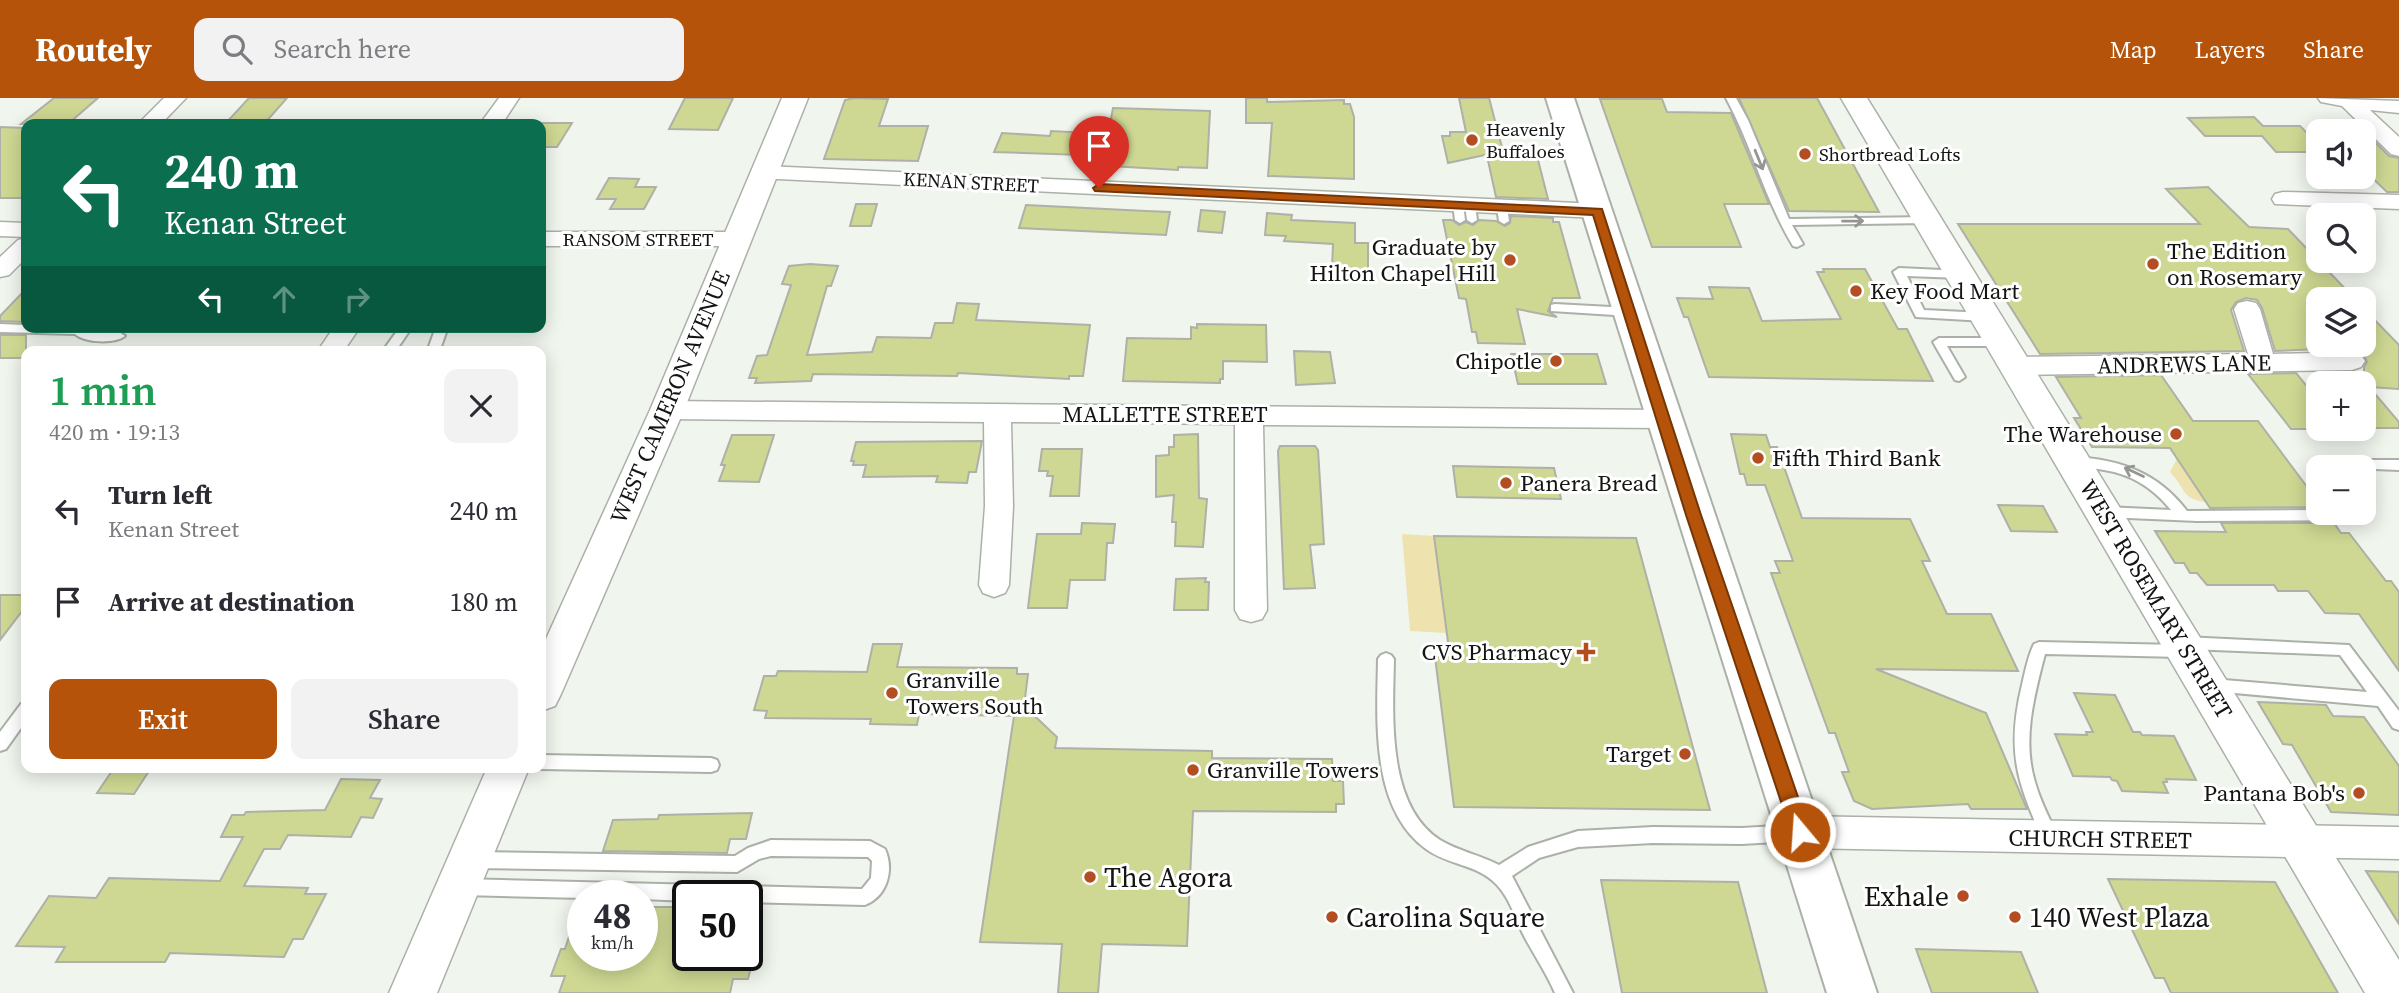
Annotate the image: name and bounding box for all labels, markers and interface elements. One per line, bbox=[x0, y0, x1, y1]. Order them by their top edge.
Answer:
search box bbox=[194, 18, 684, 81]
text: Routely bbox=[35, 27, 152, 72]
icon: search bbox=[218, 30, 256, 68]
text: Search here bbox=[274, 31, 411, 67]
text: Map bbox=[2110, 33, 2157, 66]
text: Layers bbox=[2195, 33, 2265, 66]
text: Share bbox=[2303, 33, 2364, 66]
pin bbox=[1069, 116, 1129, 188]
place label: Heavenly Buffaloes bbox=[1486, 116, 1565, 164]
map controls bbox=[2306, 119, 2376, 525]
button: sound bbox=[2306, 119, 2376, 189]
icon: arrive bbox=[1080, 127, 1118, 165]
marker: Heavenly Buffaloes bbox=[1464, 132, 1480, 148]
text: 240 m bbox=[164, 137, 299, 204]
place label: Shortbread Lofts bbox=[1819, 141, 1960, 167]
marker: Shortbread Lofts bbox=[1797, 146, 1813, 162]
icon: left bbox=[49, 147, 140, 238]
one-way arrow bbox=[1754, 148, 1767, 170]
street label: KENAN STREET bbox=[902, 165, 1040, 199]
text: Kenan Street bbox=[164, 201, 346, 245]
button: search bbox=[2306, 203, 2376, 273]
one-way arrow bbox=[1841, 215, 1864, 228]
street label: RANSOM STREET bbox=[563, 226, 714, 252]
place label: Graduate by Hilton Chapel Hill bbox=[1309, 231, 1496, 289]
place label: The Edition on Rosemary bbox=[2167, 235, 2302, 293]
marker: Graduate by Hilton Chapel Hill bbox=[1502, 252, 1518, 268]
marker: The Edition on Rosemary bbox=[2145, 256, 2161, 272]
street label: WEST CAMERON AVENUE bbox=[602, 266, 738, 528]
place label: Key Food Mart bbox=[1870, 275, 2020, 307]
icon: left bbox=[192, 280, 230, 318]
icon: ahead bbox=[265, 280, 303, 318]
icon: right bbox=[338, 280, 376, 318]
marker: Key Food Mart bbox=[1848, 283, 1864, 299]
button: layers bbox=[2306, 287, 2376, 357]
place label: Chipotle bbox=[1455, 345, 1542, 377]
street label: ANDREWS LANE bbox=[2097, 346, 2271, 382]
marker: Chipotle bbox=[1548, 353, 1564, 369]
text: 1 min bbox=[49, 361, 157, 419]
button: close bbox=[444, 369, 518, 443]
button: + bbox=[2306, 371, 2376, 441]
street label: MALLETTE STREET bbox=[1062, 398, 1268, 430]
text: 420 m · 19:13 bbox=[49, 416, 180, 448]
place label: The Warehouse bbox=[2003, 418, 2162, 450]
marker: The Warehouse bbox=[2168, 426, 2184, 442]
place label: Fifth Third Bank bbox=[1772, 442, 1941, 474]
marker: Fifth Third Bank bbox=[1750, 450, 1766, 466]
button: − bbox=[2306, 455, 2376, 525]
one-way arrow bbox=[2124, 465, 2145, 478]
place label: Panera Bread bbox=[1520, 467, 1658, 499]
street label: WEST ROSEMARY STREET bbox=[2072, 474, 2240, 725]
marker: Panera Bread bbox=[1498, 475, 1514, 491]
text: Turn left bbox=[108, 477, 212, 513]
icon: left bbox=[49, 492, 87, 530]
text: 240 m bbox=[450, 493, 518, 529]
text: Kenan Street bbox=[108, 513, 239, 545]
icon: arrive bbox=[49, 583, 87, 621]
text: Arrive at destination bbox=[108, 584, 355, 620]
text: 180 m bbox=[450, 584, 518, 620]
place label: CVS Pharmacy bbox=[1421, 636, 1572, 668]
marker: CVS Pharmacy bbox=[1578, 644, 1594, 660]
place label: Granville Towers South bbox=[906, 664, 1044, 722]
button: Exit bbox=[49, 679, 277, 759]
button: Share bbox=[291, 679, 518, 759]
marker: Granville Towers South bbox=[884, 685, 900, 701]
place label: Target bbox=[1606, 738, 1672, 770]
marker: Target bbox=[1677, 746, 1693, 762]
place label: Granville Towers bbox=[1207, 754, 1379, 786]
marker: Granville Towers bbox=[1185, 762, 1201, 778]
place label: Pantana Bob's bbox=[2203, 777, 2345, 809]
marker: Pantana Bob's bbox=[2351, 785, 2367, 801]
position arrow bbox=[1763, 795, 1837, 869]
street label: CHURCH STREET bbox=[2008, 821, 2192, 857]
place label: The Agora bbox=[1104, 858, 1233, 896]
marker: The Agora bbox=[1082, 869, 1098, 885]
place label: Exhale bbox=[1864, 877, 1949, 915]
speed limit sign: 50 bbox=[672, 880, 763, 971]
marker: Exhale bbox=[1955, 888, 1971, 904]
text: 48 bbox=[594, 892, 631, 940]
place label: Carolina Square bbox=[1346, 898, 1545, 936]
place label: 140 West Plaza bbox=[2029, 898, 2210, 936]
marker: Carolina Square bbox=[1324, 909, 1340, 925]
marker: 140 West Plaza bbox=[2007, 909, 2023, 925]
text: km/h bbox=[591, 930, 634, 955]

